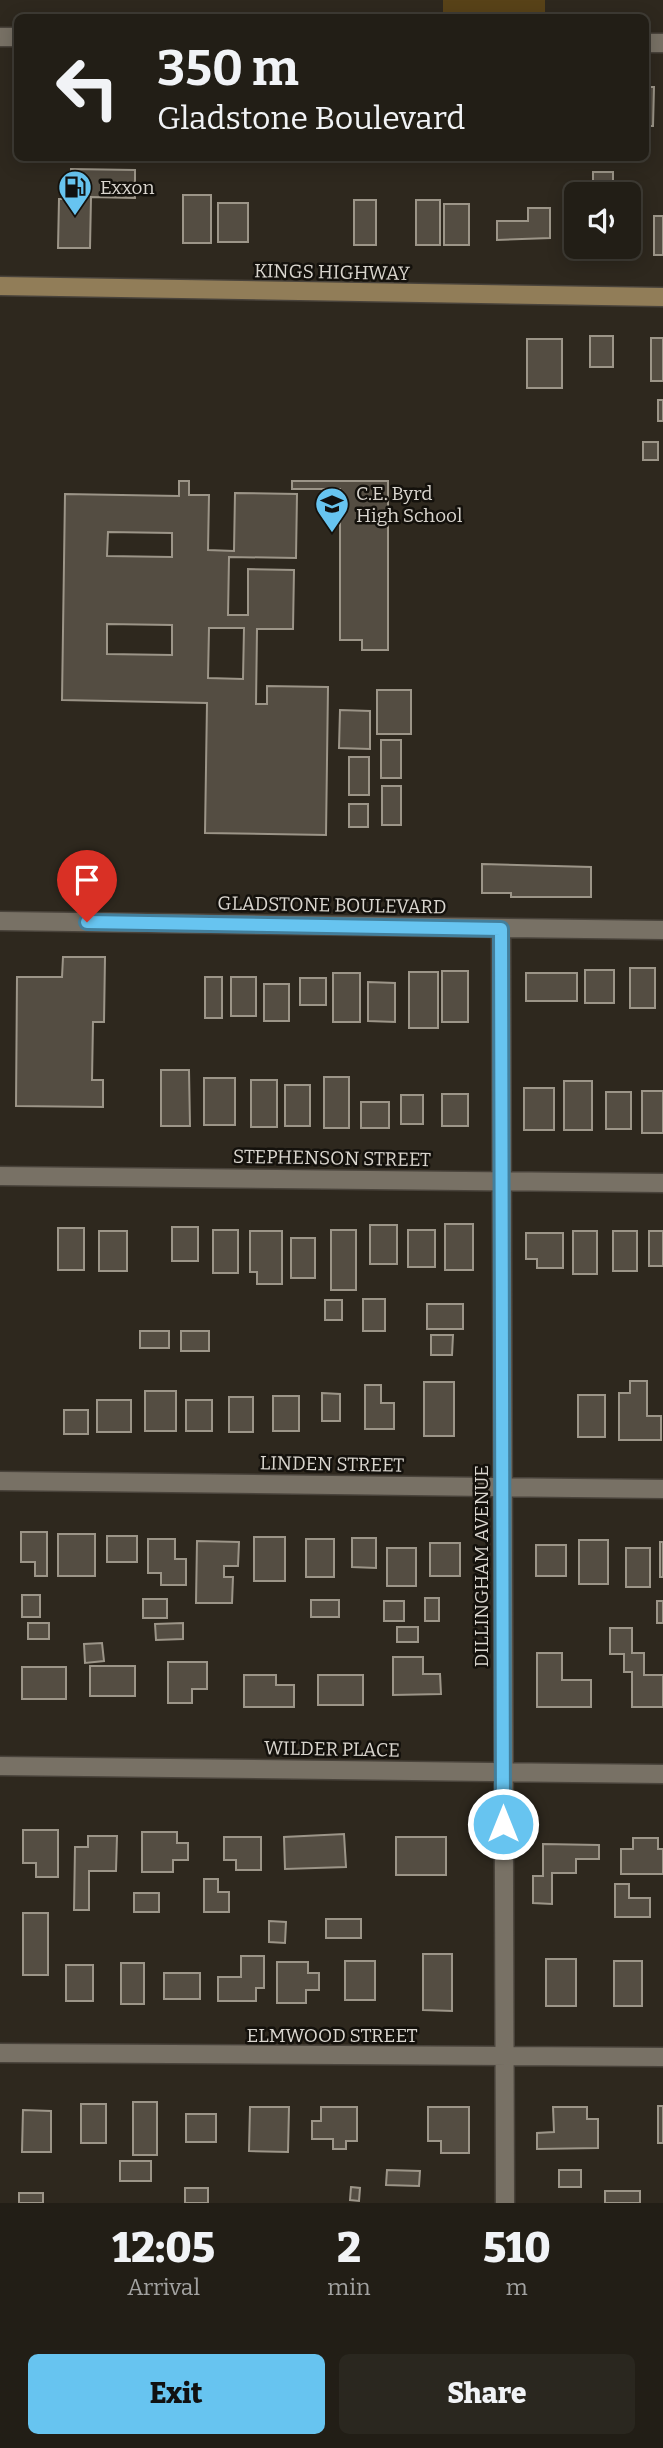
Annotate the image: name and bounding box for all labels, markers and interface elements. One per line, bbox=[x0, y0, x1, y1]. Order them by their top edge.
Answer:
text: 350 m bbox=[157, 39, 299, 98]
icon: left bbox=[42, 42, 133, 133]
text: Gladstone Boulevard bbox=[157, 99, 465, 137]
fuel station icon: Exxon bbox=[56, 168, 94, 217]
place label: Exxon bbox=[100, 176, 155, 199]
map controls bbox=[564, 182, 641, 259]
button: sound bbox=[564, 182, 641, 259]
street label: KINGS HIGHWAY bbox=[254, 259, 411, 285]
place label: C.E. Byrd High School bbox=[356, 482, 462, 527]
school or university icon: C.E. Byrd High School bbox=[313, 485, 351, 534]
pin bbox=[57, 850, 117, 922]
icon: arrive bbox=[68, 861, 106, 899]
street label: GLADSTONE BOULEVARD bbox=[217, 892, 447, 918]
street label: STEPHENSON STREET bbox=[233, 1145, 431, 1171]
street label: LINDEN STREET bbox=[260, 1451, 404, 1477]
street label: DILLINGHAM AVENUE bbox=[470, 1465, 493, 1667]
street label: WILDER PLACE bbox=[264, 1736, 400, 1762]
position arrow bbox=[466, 1787, 540, 1861]
street label: ELMWOOD STREET bbox=[246, 2024, 418, 2047]
text: 12:05 bbox=[112, 2223, 215, 2273]
text: 2 bbox=[337, 2223, 361, 2273]
text: 510 bbox=[483, 2223, 551, 2273]
text: Arrival bbox=[127, 2273, 200, 2301]
text: min bbox=[327, 2273, 371, 2301]
text: m bbox=[506, 2273, 528, 2301]
button: Exit bbox=[28, 2354, 325, 2434]
button: Share bbox=[339, 2354, 635, 2434]

